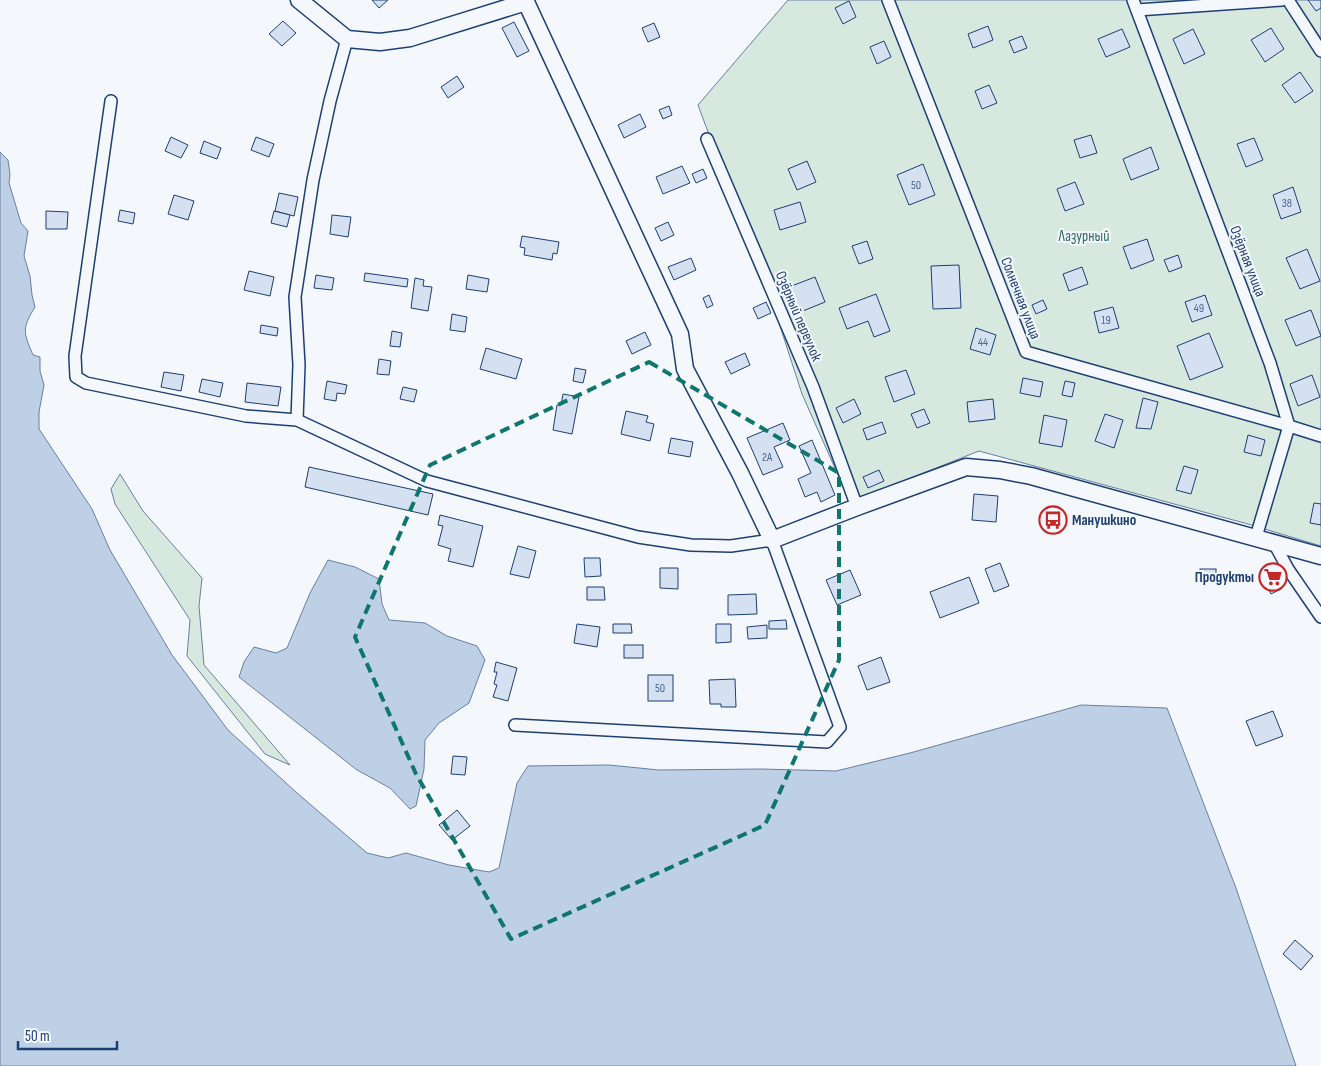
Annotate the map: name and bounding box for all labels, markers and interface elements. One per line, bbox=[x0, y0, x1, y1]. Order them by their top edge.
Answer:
house number: 50 bbox=[911, 178, 921, 193]
house number: 38 bbox=[1282, 196, 1292, 211]
street label: Озёрная улица bbox=[1225, 223, 1270, 300]
park label: Лазурный bbox=[1058, 227, 1109, 246]
street label: Солнечная улица bbox=[996, 254, 1045, 342]
street label: Озёрный переулок bbox=[771, 268, 826, 364]
house number: 49 bbox=[1194, 301, 1204, 316]
house number: 19 bbox=[1101, 313, 1111, 328]
house number: 44 bbox=[978, 335, 988, 350]
house number: 2А bbox=[762, 450, 773, 465]
bus stop icon: Манушкино bbox=[1038, 505, 1068, 535]
place label: Манушкино bbox=[1072, 511, 1136, 530]
supermarket icon: Продукты bbox=[1258, 562, 1288, 592]
place label: Продукты bbox=[1195, 568, 1254, 587]
house number: 50 bbox=[655, 681, 665, 696]
scale bar bbox=[18, 1018, 116, 1050]
text: 50 m bbox=[25, 1027, 50, 1046]

